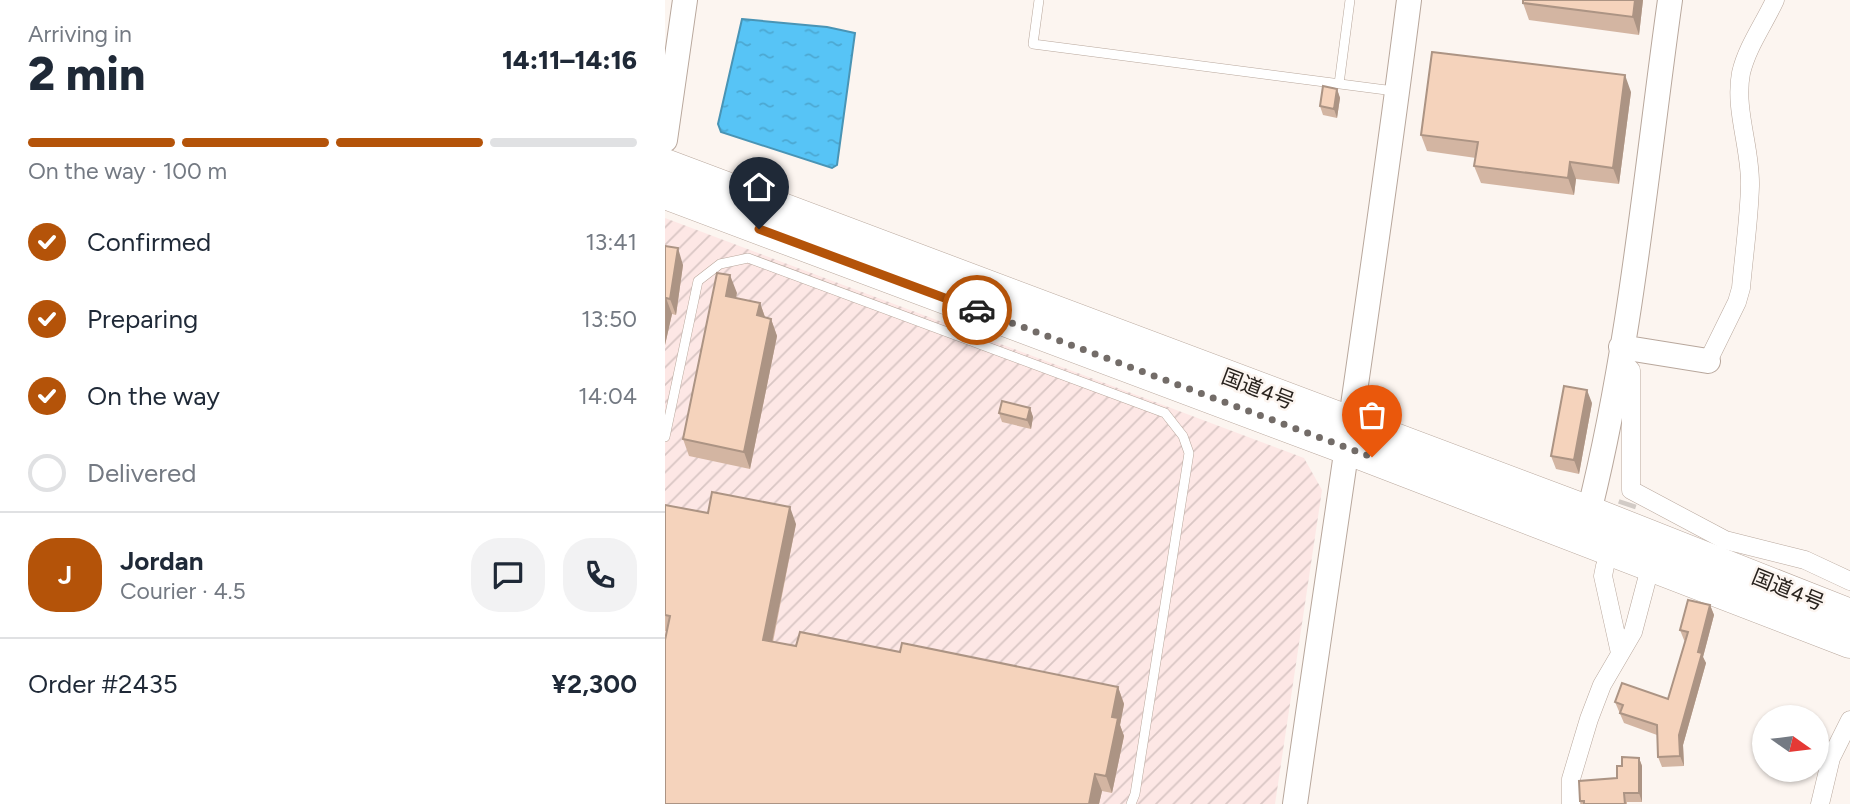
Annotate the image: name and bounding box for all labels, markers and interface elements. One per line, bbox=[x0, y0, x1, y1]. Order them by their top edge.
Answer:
text: Arriving in bbox=[28, 20, 132, 48]
text: 14:11–14:16 bbox=[502, 44, 637, 76]
text: 2 min bbox=[28, 46, 145, 102]
text: On the way · 100 m bbox=[28, 157, 227, 185]
pin bbox=[729, 157, 789, 229]
icon: home bbox=[740, 168, 778, 206]
icon: check bbox=[28, 223, 66, 261]
text: Confirmed bbox=[87, 226, 211, 258]
text: 13:41 bbox=[585, 228, 637, 256]
courier bbox=[942, 275, 1012, 345]
icon: car bbox=[958, 291, 996, 329]
icon: check bbox=[28, 300, 66, 338]
text: Preparing bbox=[87, 303, 198, 335]
text: 13:50 bbox=[581, 305, 637, 333]
street label: 国道4号 bbox=[1218, 363, 1298, 414]
icon: check bbox=[28, 377, 66, 415]
text: On the way bbox=[87, 380, 220, 412]
text: 14:04 bbox=[578, 382, 637, 410]
pin bbox=[1342, 385, 1402, 457]
icon: bag bbox=[1353, 396, 1391, 434]
text: Delivered bbox=[87, 457, 196, 489]
button: chat bbox=[471, 538, 545, 612]
button: phone bbox=[563, 538, 637, 612]
text: Jordan bbox=[120, 545, 203, 577]
text: J bbox=[58, 559, 72, 591]
street label: 国道4号 bbox=[1748, 564, 1828, 615]
text: Courier · 4.5 bbox=[120, 577, 246, 605]
text: Order #2435 bbox=[28, 668, 178, 700]
text: ¥2,300 bbox=[552, 668, 637, 700]
north arrow bbox=[1752, 705, 1829, 782]
map controls bbox=[1752, 705, 1829, 782]

